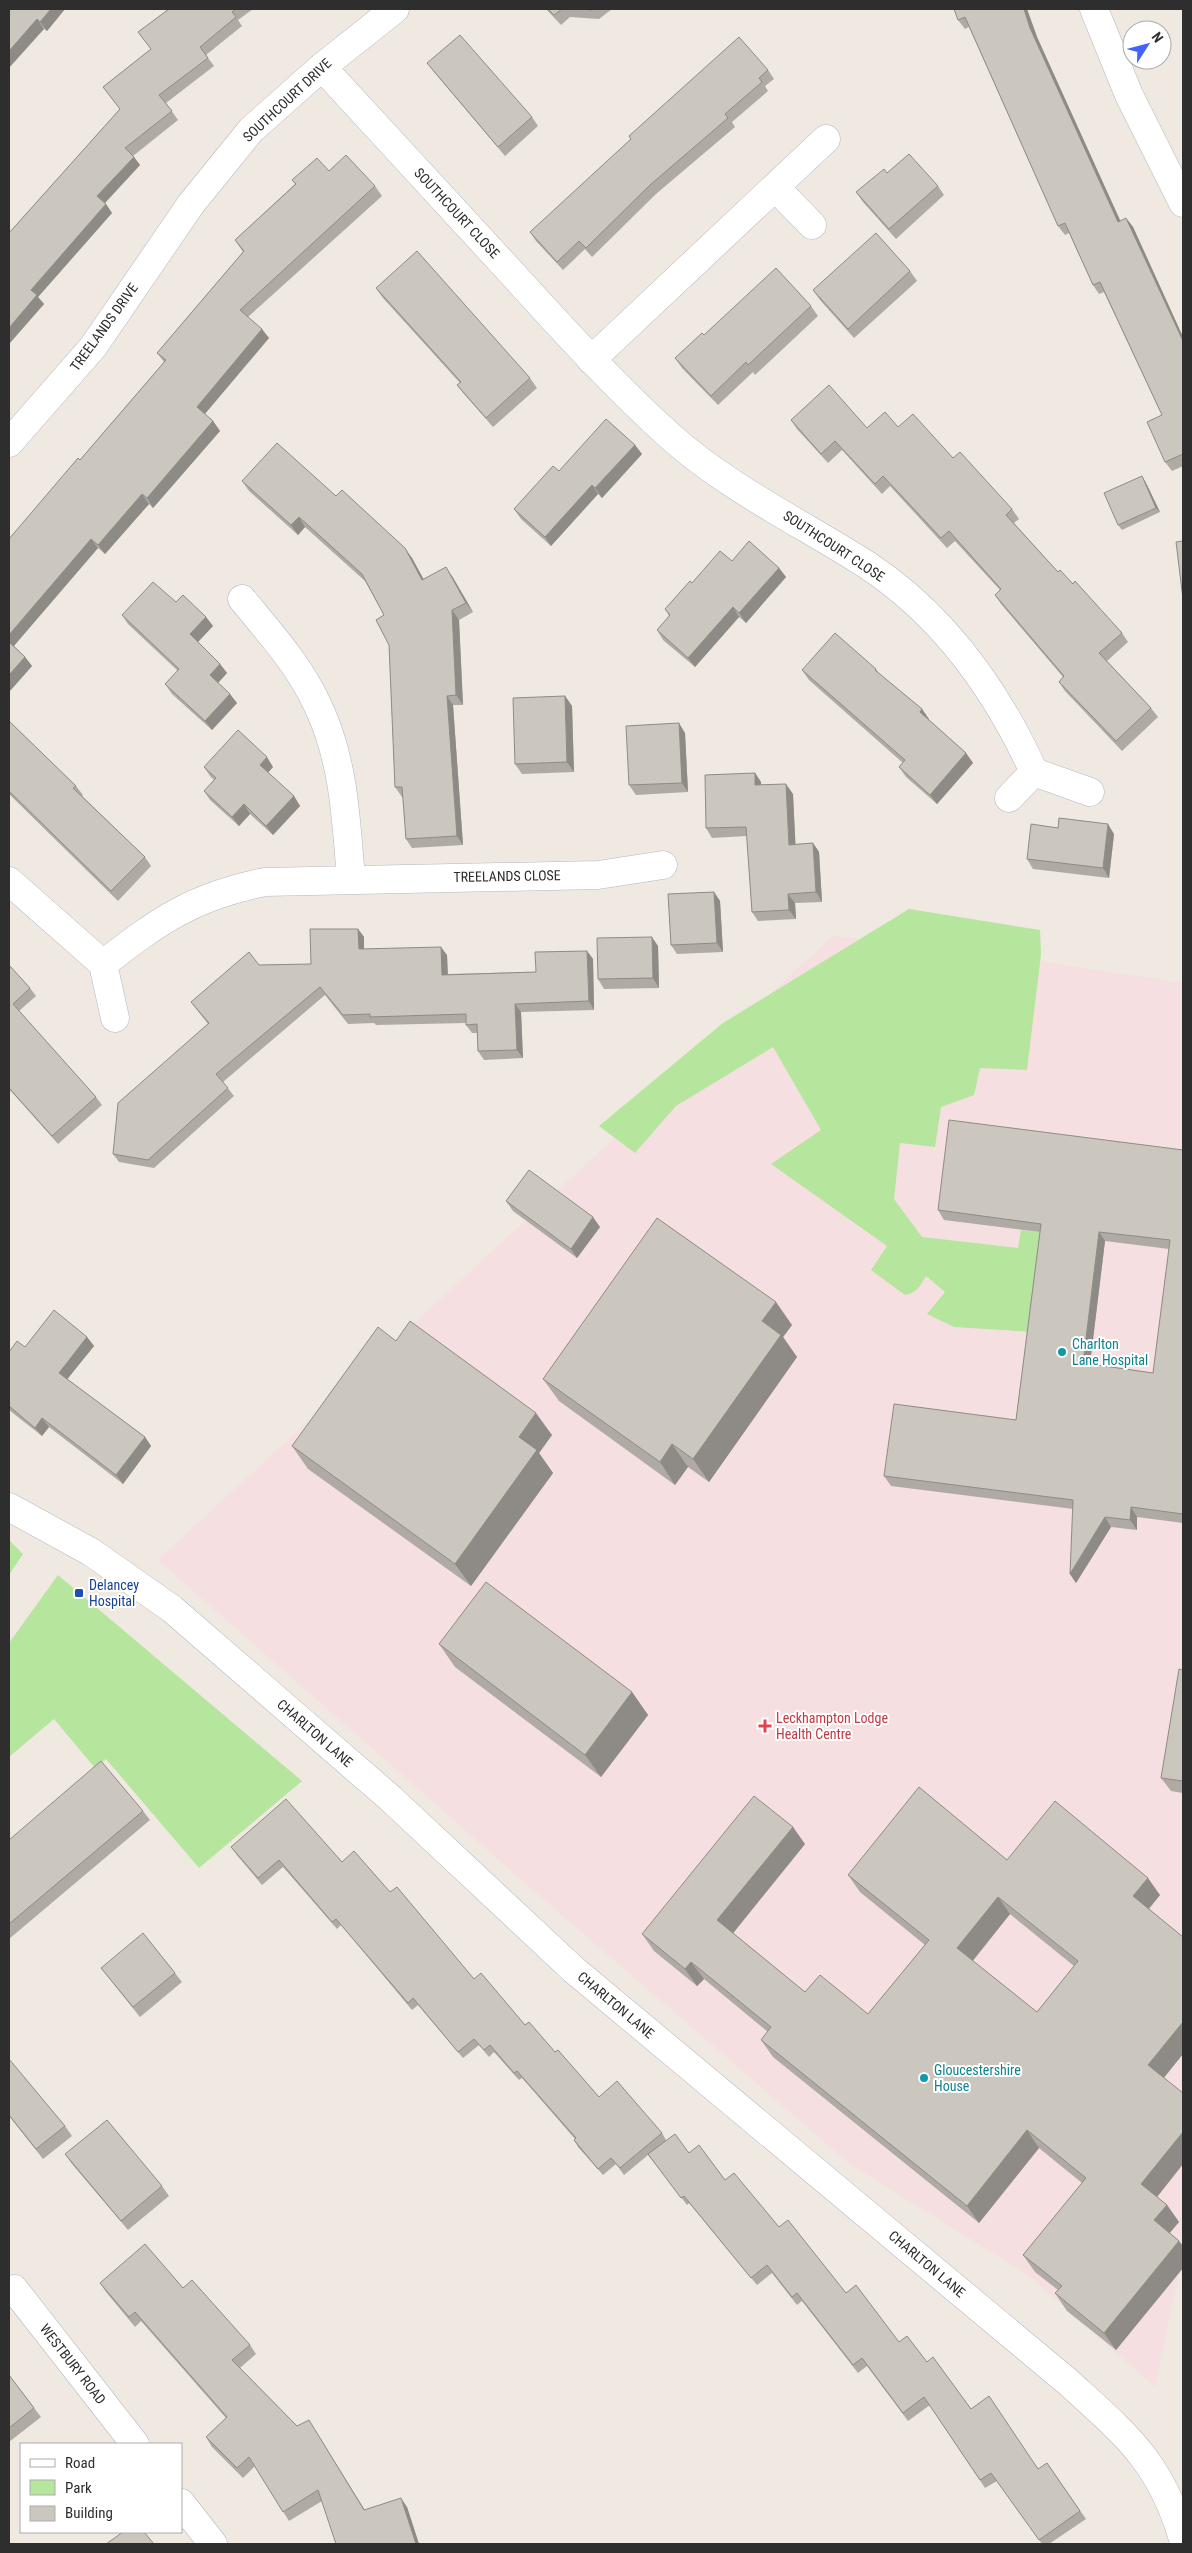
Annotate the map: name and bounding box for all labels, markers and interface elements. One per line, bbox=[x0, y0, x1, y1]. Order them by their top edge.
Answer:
north arrow bbox=[1122, 20, 1172, 70]
text: N bbox=[1149, 29, 1167, 46]
street label: SOUTHCOURT DRIVE bbox=[240, 55, 334, 145]
street label: SOUTHCOURT CLOSE bbox=[411, 165, 503, 261]
street label: TREELANDS DRIVE bbox=[67, 280, 141, 374]
street label: SOUTHCOURT CLOSE bbox=[780, 507, 888, 585]
street label: TREELANDS CLOSE bbox=[453, 867, 561, 885]
place label: Charlton Lane Hospital bbox=[1072, 1336, 1148, 1368]
marker: Charlton Lane Hospital bbox=[1056, 1346, 1068, 1358]
place label: Delancey Hospital bbox=[89, 1577, 139, 1609]
marker: Delancey Hospital bbox=[73, 1587, 85, 1599]
street label: CHARLTON LANE bbox=[274, 1696, 356, 1770]
place label: Leckhampton Lodge Health Centre bbox=[776, 1710, 888, 1742]
marker: Leckhampton Lodge Health Centre bbox=[758, 1719, 772, 1733]
street label: CHARLTON LANE bbox=[575, 1968, 658, 2042]
place label: Gloucestershire House bbox=[934, 2062, 1021, 2094]
marker: Gloucestershire House bbox=[918, 2072, 930, 2084]
street label: CHARLTON LANE bbox=[886, 2227, 969, 2301]
street label: WESTBURY ROAD bbox=[37, 2321, 109, 2407]
legend bbox=[20, 2443, 182, 2533]
text: Road bbox=[65, 2454, 95, 2472]
text: Park bbox=[65, 2479, 92, 2497]
text: Building bbox=[65, 2504, 113, 2522]

